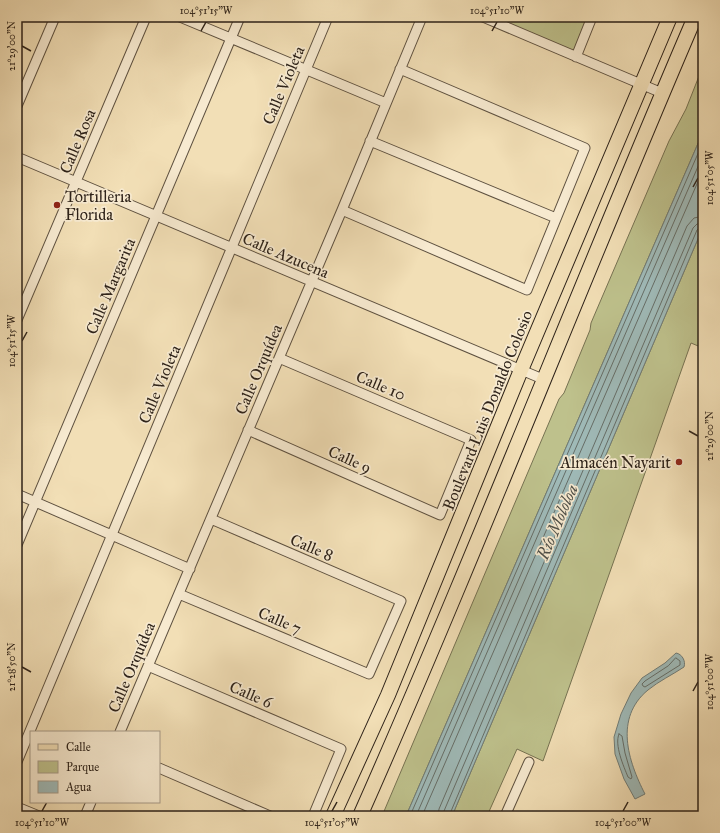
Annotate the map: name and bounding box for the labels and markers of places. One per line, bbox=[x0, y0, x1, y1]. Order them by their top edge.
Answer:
place label: Tortilleria Florida bbox=[65, 187, 131, 224]
marker: Tortilleria Florida bbox=[52, 200, 62, 210]
place label: Almacén Nayarit bbox=[559, 453, 671, 472]
marker: Almacén Nayarit bbox=[674, 457, 684, 467]

